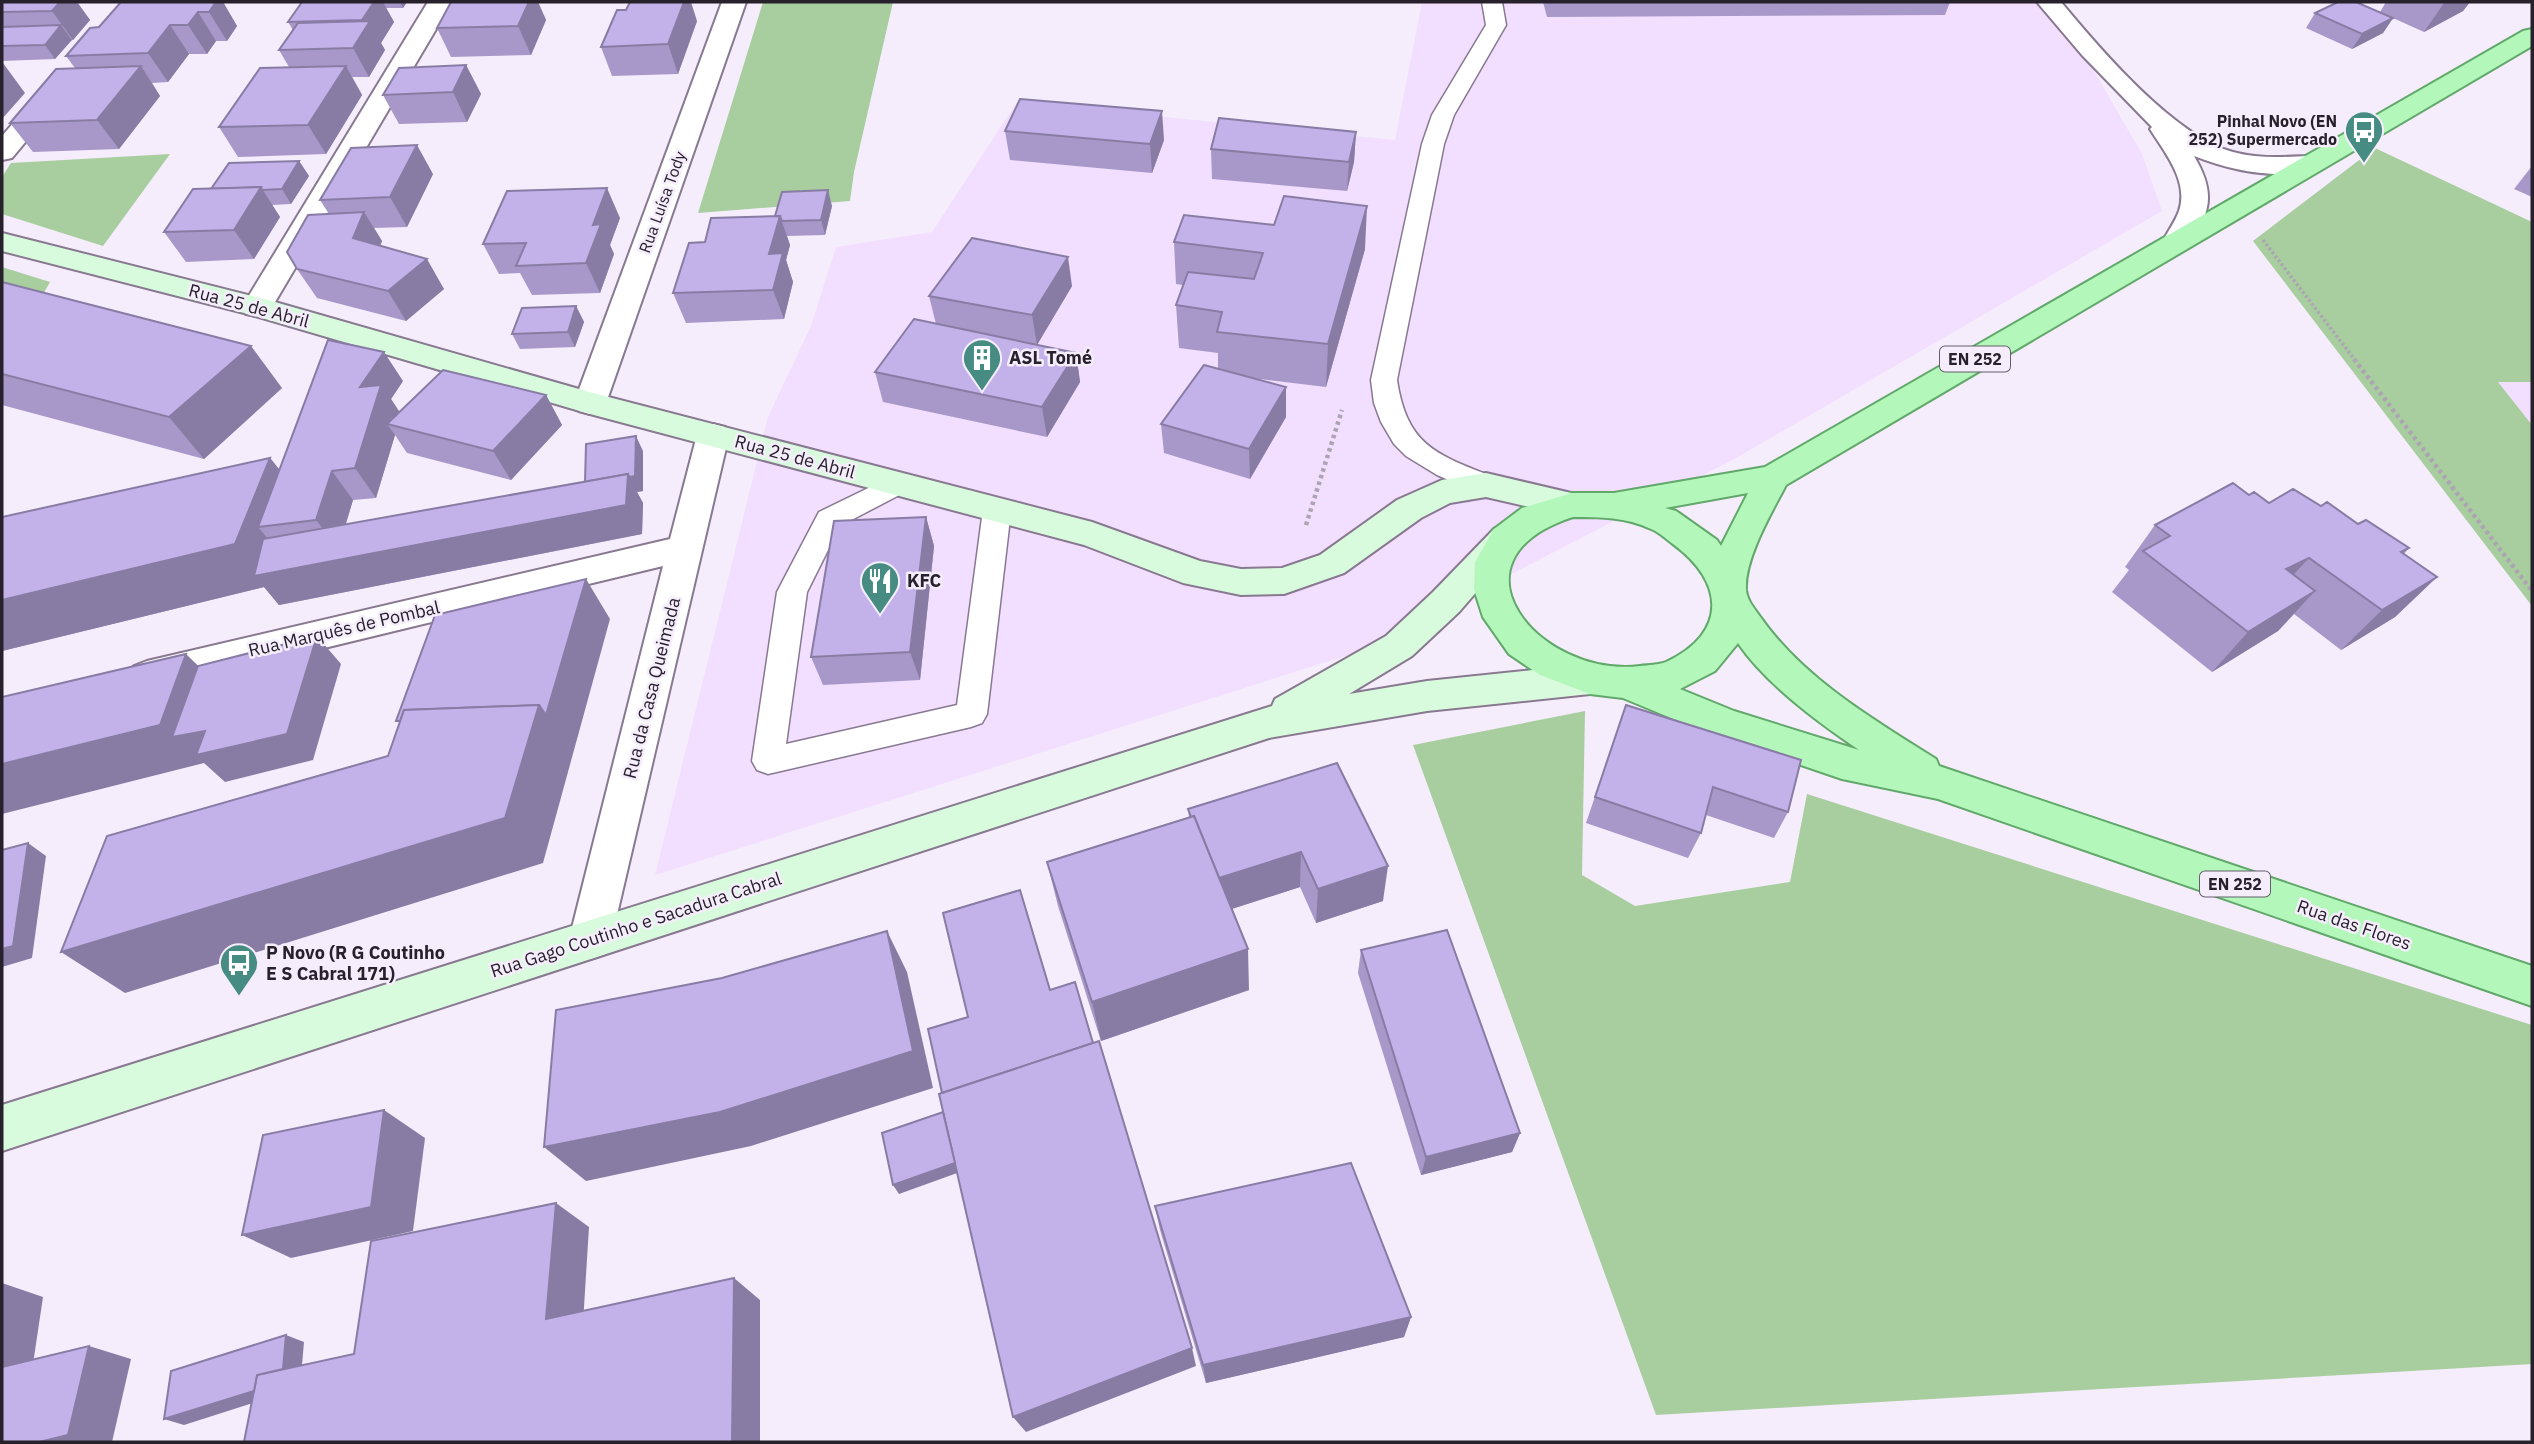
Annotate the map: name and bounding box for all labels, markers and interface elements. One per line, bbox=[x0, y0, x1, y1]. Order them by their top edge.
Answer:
bus stop icon: Pinhal Novo (EN 252) Supermercado bbox=[2343, 109, 2385, 164]
place label: Pinhal Novo (EN 252) Supermercado bbox=[2189, 111, 2337, 149]
street label: Rua Luísa Tody bbox=[634, 148, 690, 256]
street label: Rua 25 de Abril bbox=[186, 278, 312, 333]
building icon: ASL Tomé bbox=[961, 337, 1003, 392]
place label: ASL Tomé bbox=[1009, 346, 1092, 369]
road number: EN 252 bbox=[1940, 346, 2010, 372]
street label: Rua 25 de Abril bbox=[732, 429, 858, 484]
restaurant icon: KFC bbox=[859, 560, 901, 615]
place label: KFC bbox=[907, 569, 942, 592]
street label: Rua da Casa Queimada bbox=[618, 594, 685, 781]
street label: Rua Marquês de Pombal bbox=[246, 595, 442, 662]
street label: Rua Gago Coutinho e Sacadura Cabral bbox=[487, 866, 784, 983]
road number: EN 252 bbox=[2200, 872, 2270, 897]
street label: Rua das Flores bbox=[2294, 894, 2414, 955]
place label: P Novo (R G Coutinho E S Cabral 171) bbox=[266, 941, 445, 985]
bus stop icon: P Novo (R G Coutinho E S Cabral 171) bbox=[218, 942, 260, 997]

